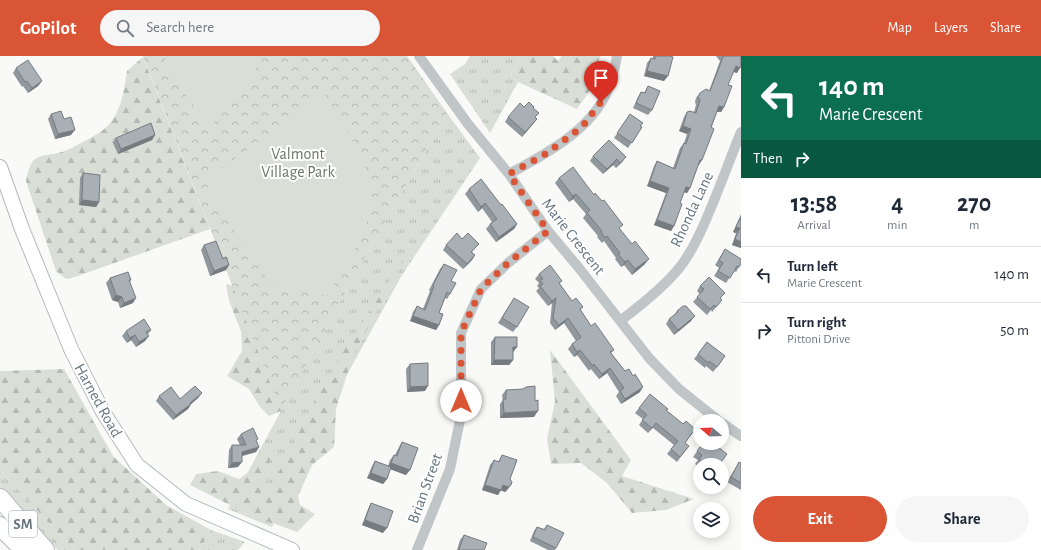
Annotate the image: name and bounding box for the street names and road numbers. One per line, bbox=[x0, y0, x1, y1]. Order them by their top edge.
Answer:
street label: Rhonda Lane bbox=[668, 169, 716, 249]
street label: Marie Crescent bbox=[539, 195, 608, 278]
street label: Harned Road bbox=[71, 361, 125, 440]
street label: Brian Street bbox=[405, 451, 445, 526]
road number: SM bbox=[9, 511, 37, 537]

